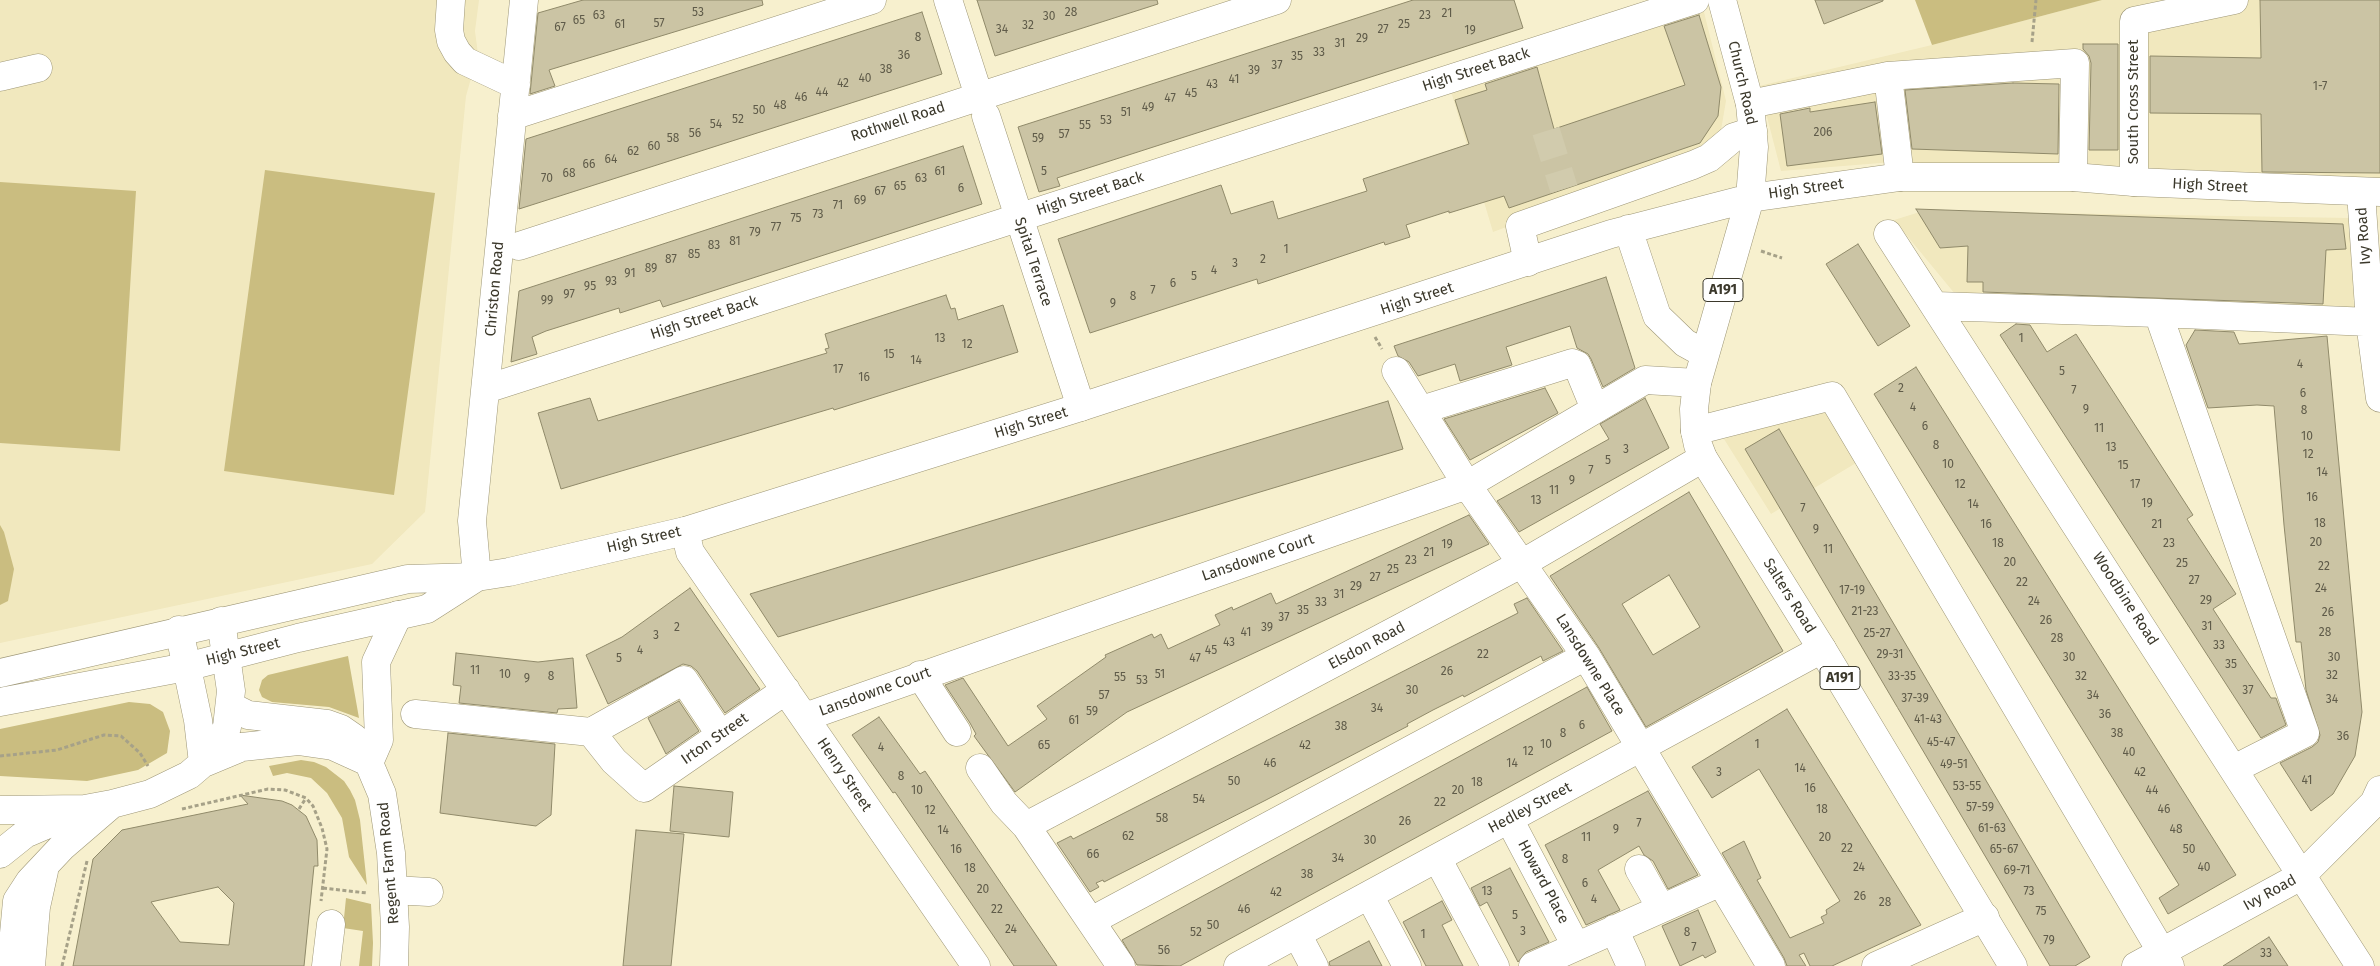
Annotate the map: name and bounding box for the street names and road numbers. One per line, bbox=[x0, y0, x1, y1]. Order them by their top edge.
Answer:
street label: Church Road bbox=[1724, 39, 1760, 127]
street label: South Cross Street bbox=[2125, 40, 2143, 164]
street label: High Street Back bbox=[1420, 44, 1532, 96]
street label: Rothwell Road bbox=[849, 98, 947, 146]
street label: High Street Back bbox=[1034, 168, 1146, 220]
street label: High Street bbox=[1767, 175, 1845, 203]
street label: High Street bbox=[2172, 175, 2248, 197]
street label: Ivy Road bbox=[2353, 207, 2375, 265]
street label: Spital Terrace bbox=[1010, 215, 1056, 309]
street label: Christon Road bbox=[482, 241, 508, 337]
road number: A191 bbox=[1703, 278, 1743, 302]
street label: High Street bbox=[1378, 279, 1456, 319]
street label: High Street Back bbox=[648, 292, 760, 344]
street label: High Street bbox=[992, 403, 1070, 443]
street label: High Street bbox=[605, 523, 683, 557]
street label: Lansdowne Court bbox=[1200, 530, 1316, 586]
street label: Woodbine Road bbox=[2088, 549, 2162, 649]
street label: Salters Road bbox=[1759, 555, 1819, 637]
street label: Lansdowne Place bbox=[1551, 611, 1629, 719]
street label: Elsdon Road bbox=[1326, 618, 1408, 674]
street label: High Street bbox=[204, 634, 282, 670]
street label: Lansdowne Court bbox=[817, 663, 933, 721]
road number: A191 bbox=[1820, 666, 1860, 690]
street label: Irton Street bbox=[678, 709, 752, 769]
street label: Henry Street bbox=[813, 735, 875, 815]
street label: Hedley Street bbox=[1485, 778, 1575, 838]
street label: Regent Farm Road bbox=[375, 801, 403, 925]
street label: Howard Place bbox=[1513, 837, 1573, 927]
street label: Ivy Road bbox=[2240, 871, 2300, 915]

